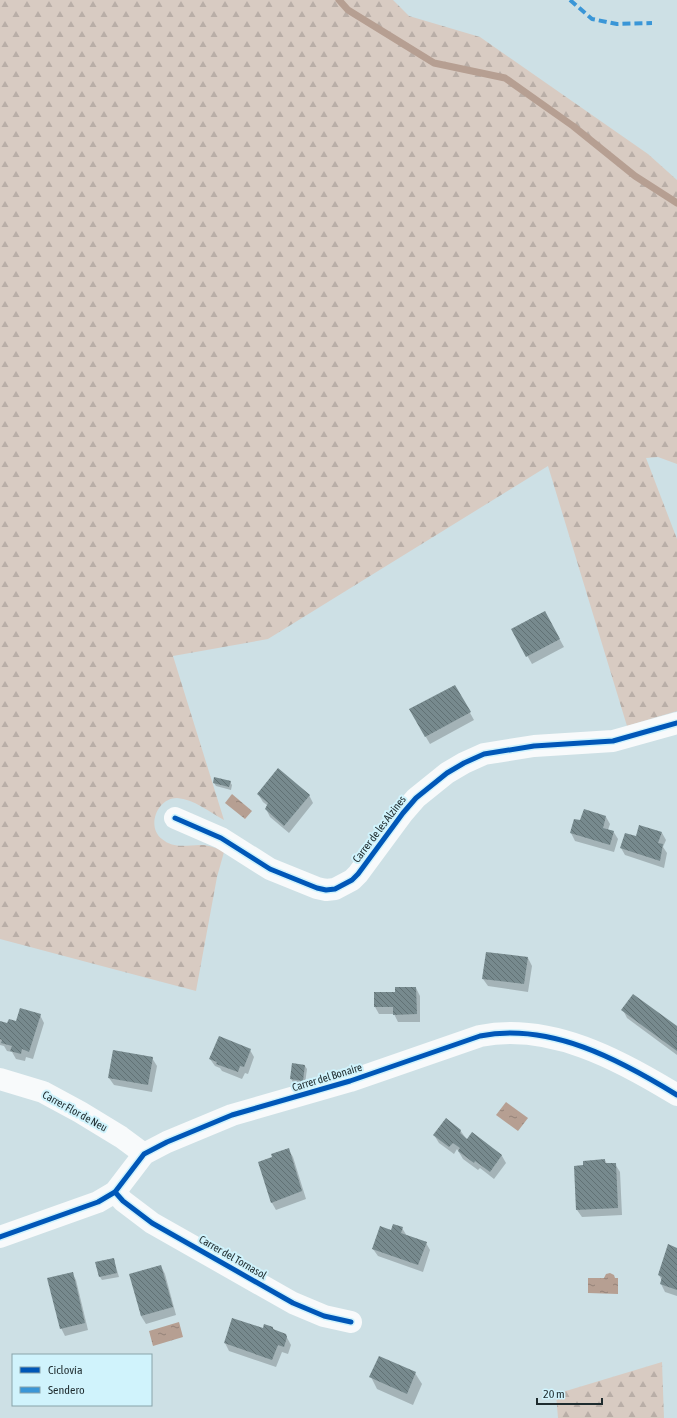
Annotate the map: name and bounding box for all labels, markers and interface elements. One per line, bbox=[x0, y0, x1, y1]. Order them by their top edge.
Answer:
street label: Carrer de les Alzines bbox=[350, 793, 408, 865]
street label: Carrer del Bonaire bbox=[291, 1061, 363, 1093]
street label: Carrer Flor de Neu bbox=[41, 1088, 109, 1134]
street label: Carrer del Tornasol bbox=[197, 1233, 269, 1281]
legend bbox=[12, 1354, 152, 1406]
text: Ciclovía bbox=[48, 1363, 82, 1377]
scale bar bbox=[537, 1380, 602, 1406]
text: Sendero bbox=[48, 1383, 85, 1397]
text: 20 m bbox=[543, 1387, 565, 1401]

